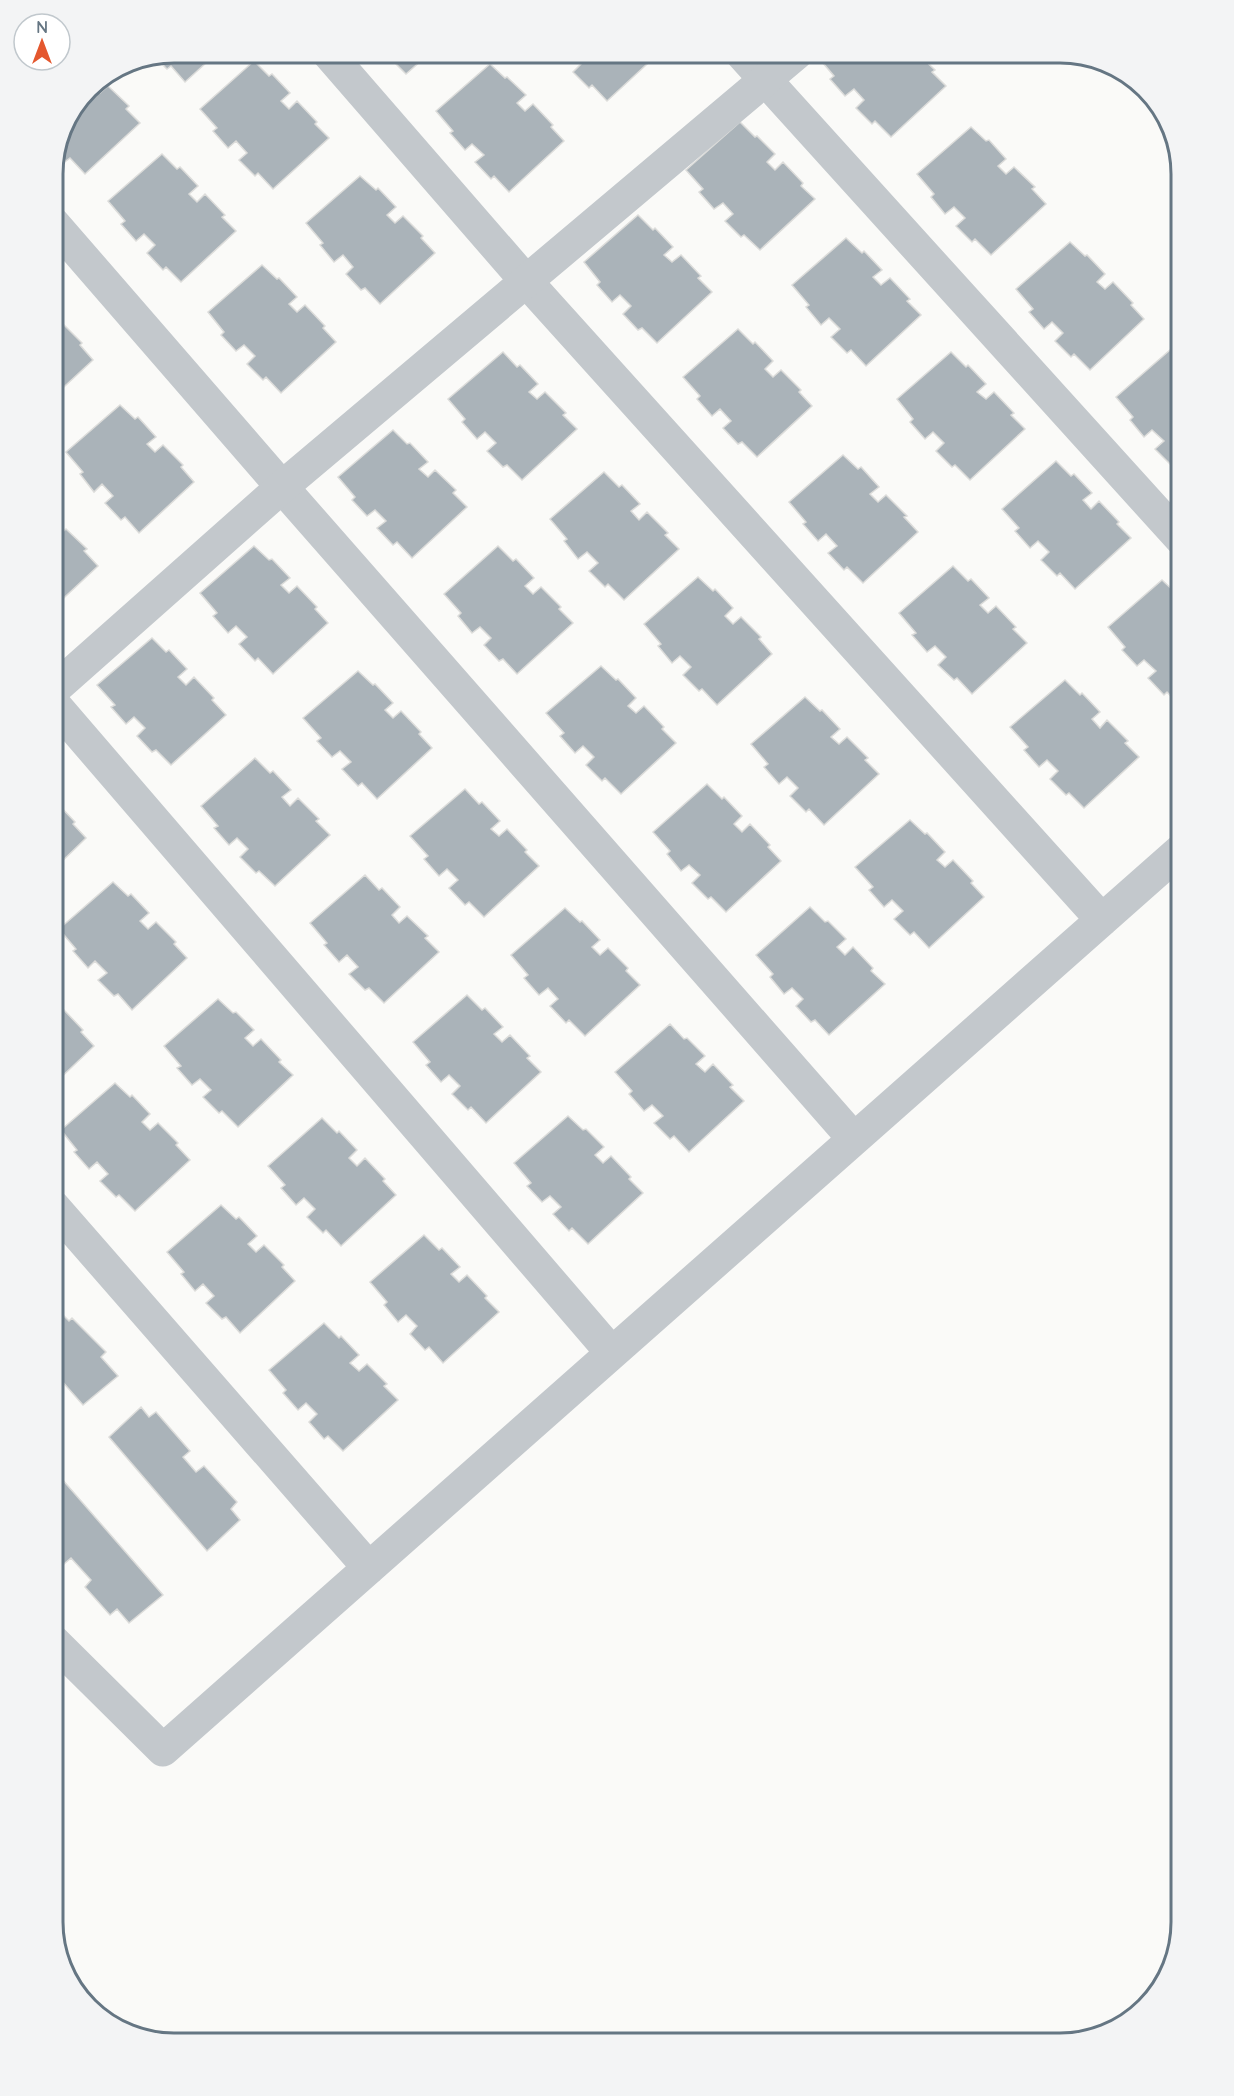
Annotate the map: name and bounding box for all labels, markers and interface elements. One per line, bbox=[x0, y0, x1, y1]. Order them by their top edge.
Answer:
north arrow bbox=[12, 12, 72, 72]
text: N bbox=[36, 17, 48, 37]

